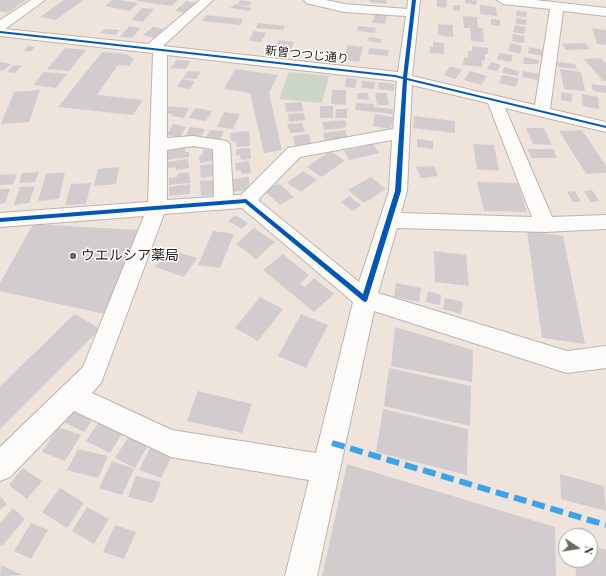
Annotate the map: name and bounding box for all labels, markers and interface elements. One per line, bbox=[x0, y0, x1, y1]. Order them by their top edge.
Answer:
street label: 新曽つつじ通り bbox=[264, 43, 350, 67]
place label: ウエルシア薬局 bbox=[81, 248, 179, 264]
marker: ウエルシア薬局 bbox=[68, 251, 78, 261]
north arrow bbox=[558, 528, 598, 568]
text: N bbox=[581, 545, 597, 556]

